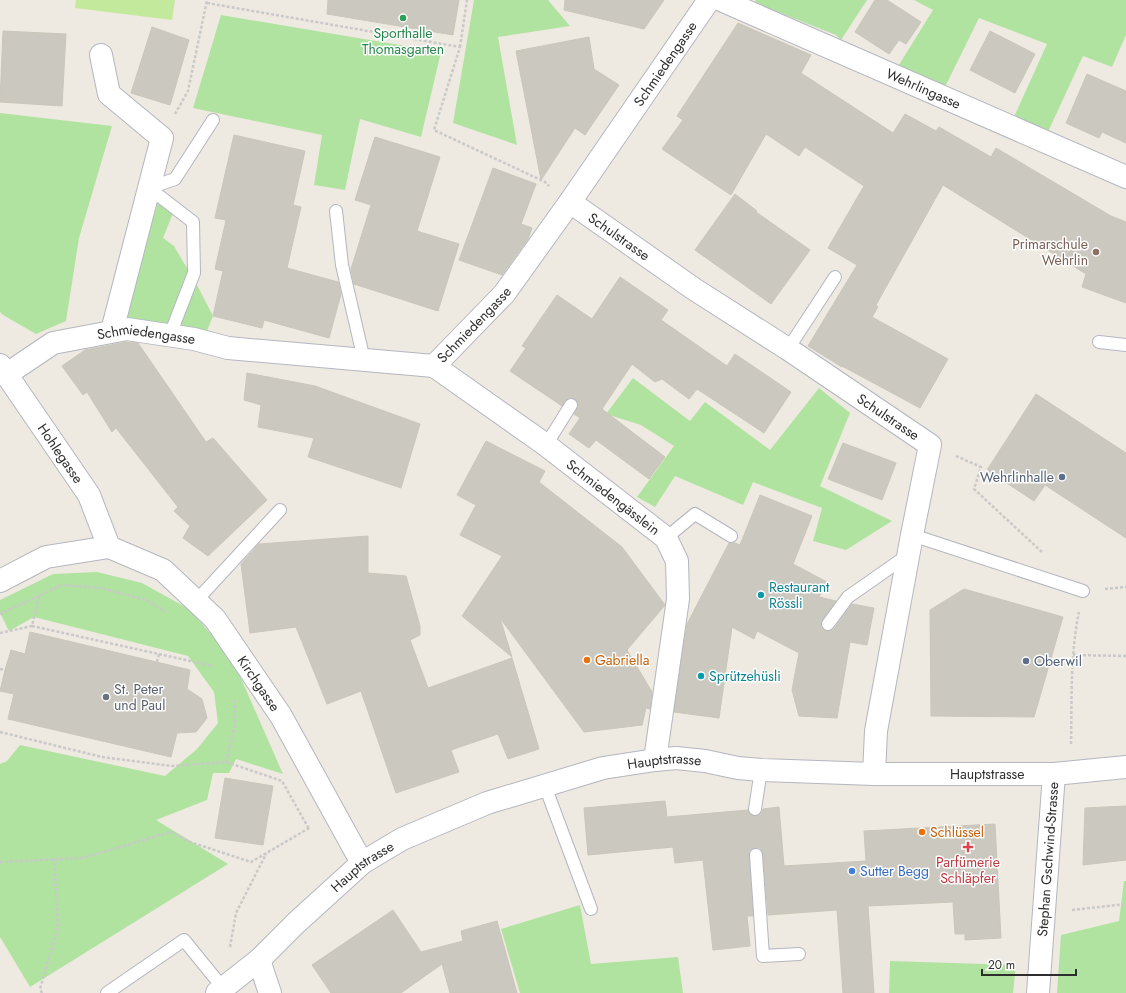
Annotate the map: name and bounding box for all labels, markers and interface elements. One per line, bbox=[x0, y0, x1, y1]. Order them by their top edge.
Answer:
marker: Sporthalle Thomasgarten bbox=[398, 13, 408, 23]
street label: Schmiedengasse bbox=[629, 17, 702, 110]
place label: Sporthalle Thomasgarten bbox=[362, 23, 444, 59]
street label: Wehrlingasse bbox=[883, 63, 964, 114]
street label: Schulstrasse bbox=[584, 208, 654, 265]
place label: Primarschule Wehrlin bbox=[1012, 234, 1088, 270]
marker: Primarschule Wehrlin bbox=[1091, 247, 1101, 257]
street label: Schmiedengasse bbox=[432, 283, 516, 367]
street label: Schmiedengasse bbox=[95, 319, 197, 349]
street label: Schulstrasse bbox=[853, 388, 923, 445]
street label: Hohlegasse bbox=[33, 419, 88, 487]
street label: Schmiedengässlein bbox=[562, 454, 664, 540]
place label: Wehrlinhalle bbox=[980, 467, 1054, 487]
marker: Wehrlinhalle bbox=[1057, 472, 1067, 482]
place label: Restaurant Rössli bbox=[769, 577, 830, 613]
marker: Restaurant Rössli bbox=[756, 590, 766, 600]
place label: Gabriella bbox=[595, 650, 649, 670]
place label: Oberwil bbox=[1034, 651, 1082, 671]
street label: Kirchgasse bbox=[233, 652, 285, 715]
marker: Gabriella bbox=[582, 655, 592, 665]
marker: Oberwil bbox=[1021, 656, 1031, 666]
place label: Sprützehüsli bbox=[709, 666, 781, 686]
marker: Sprützehüsli bbox=[696, 671, 706, 681]
place label: St. Peter und Paul bbox=[114, 679, 165, 715]
marker: St. Peter und Paul bbox=[101, 692, 111, 702]
street label: Hauptstrasse bbox=[626, 748, 702, 774]
street label: Hauptstrasse bbox=[950, 764, 1024, 784]
street label: Stephan Gschwind-Strasse bbox=[1032, 781, 1063, 937]
place label: Schlüssel bbox=[930, 822, 984, 842]
marker: Schlüssel bbox=[917, 827, 927, 837]
street label: Hauptstrasse bbox=[326, 836, 397, 897]
marker: Parfümerie Schläpfer bbox=[963, 842, 973, 852]
place label: Parfümerie Schläpfer bbox=[936, 852, 1000, 888]
place label: Sutter Begg bbox=[860, 861, 929, 881]
marker: Sutter Begg bbox=[847, 866, 857, 876]
scale bar bbox=[982, 951, 1076, 977]
text: 20 m bbox=[988, 956, 1015, 974]

